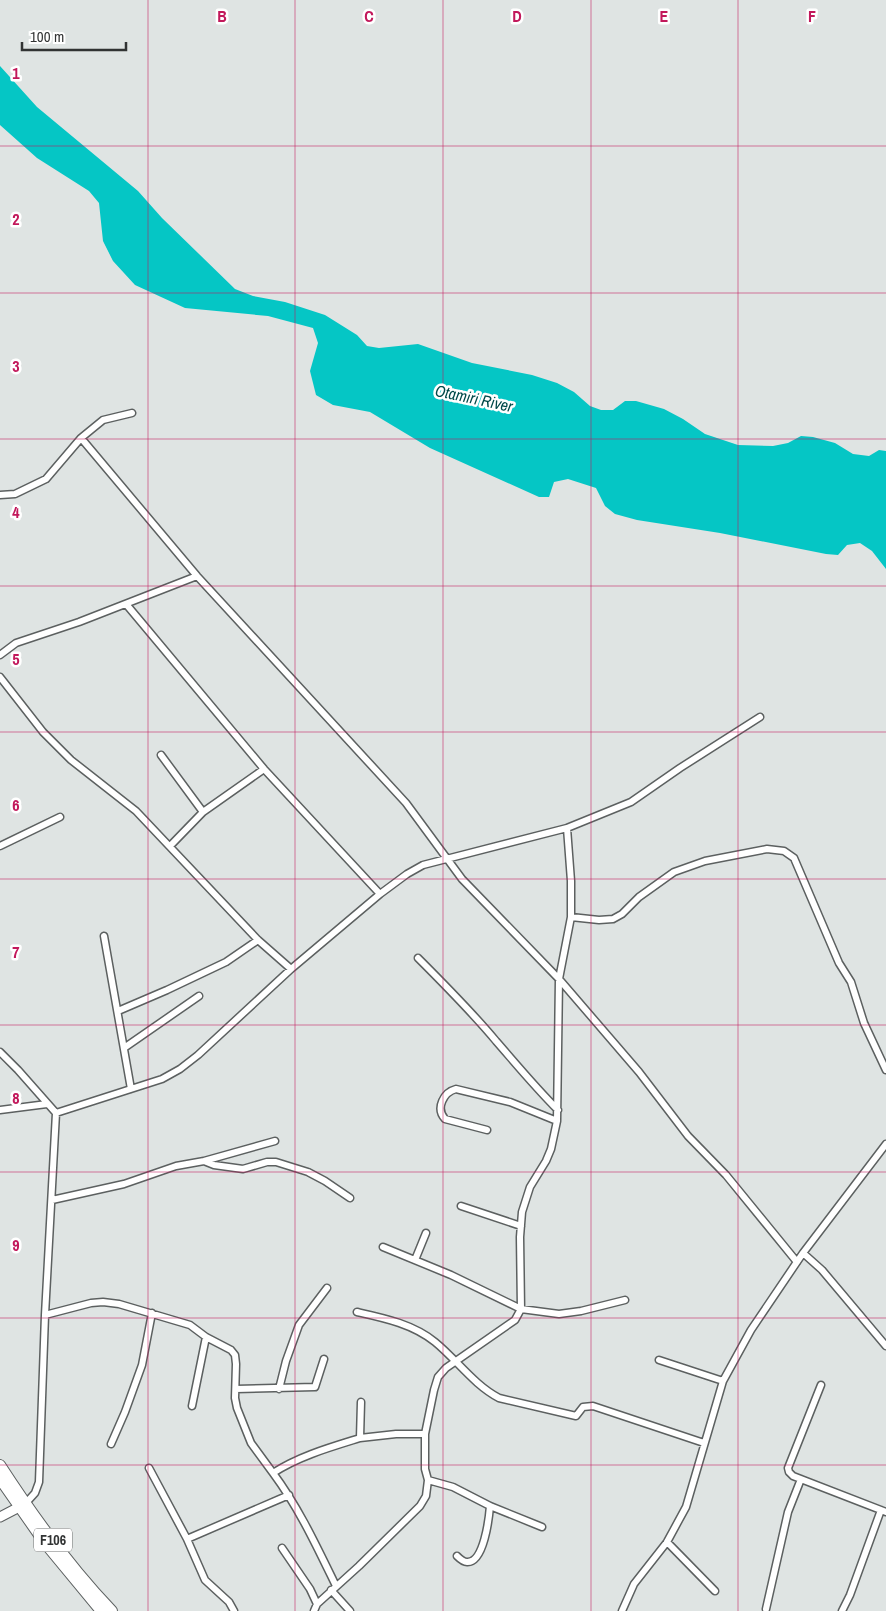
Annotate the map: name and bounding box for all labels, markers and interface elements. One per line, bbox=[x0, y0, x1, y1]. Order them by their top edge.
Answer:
text: B bbox=[217, 5, 227, 27]
text: C bbox=[364, 5, 374, 27]
text: D bbox=[512, 5, 522, 27]
text: E bbox=[660, 5, 669, 27]
text: F bbox=[808, 5, 816, 27]
scale bar bbox=[22, 20, 126, 52]
text: 100 m bbox=[30, 26, 64, 47]
text: 1 bbox=[12, 62, 20, 84]
text: 2 bbox=[12, 208, 20, 230]
text: 3 bbox=[12, 355, 20, 377]
water label: Otamiri River bbox=[433, 379, 515, 417]
text: 4 bbox=[12, 501, 20, 523]
text: 5 bbox=[12, 648, 20, 670]
text: 6 bbox=[12, 794, 20, 816]
text: 7 bbox=[12, 941, 20, 963]
text: 8 bbox=[12, 1087, 20, 1109]
text: 9 bbox=[12, 1234, 20, 1256]
road number: F106 bbox=[34, 1528, 72, 1552]

